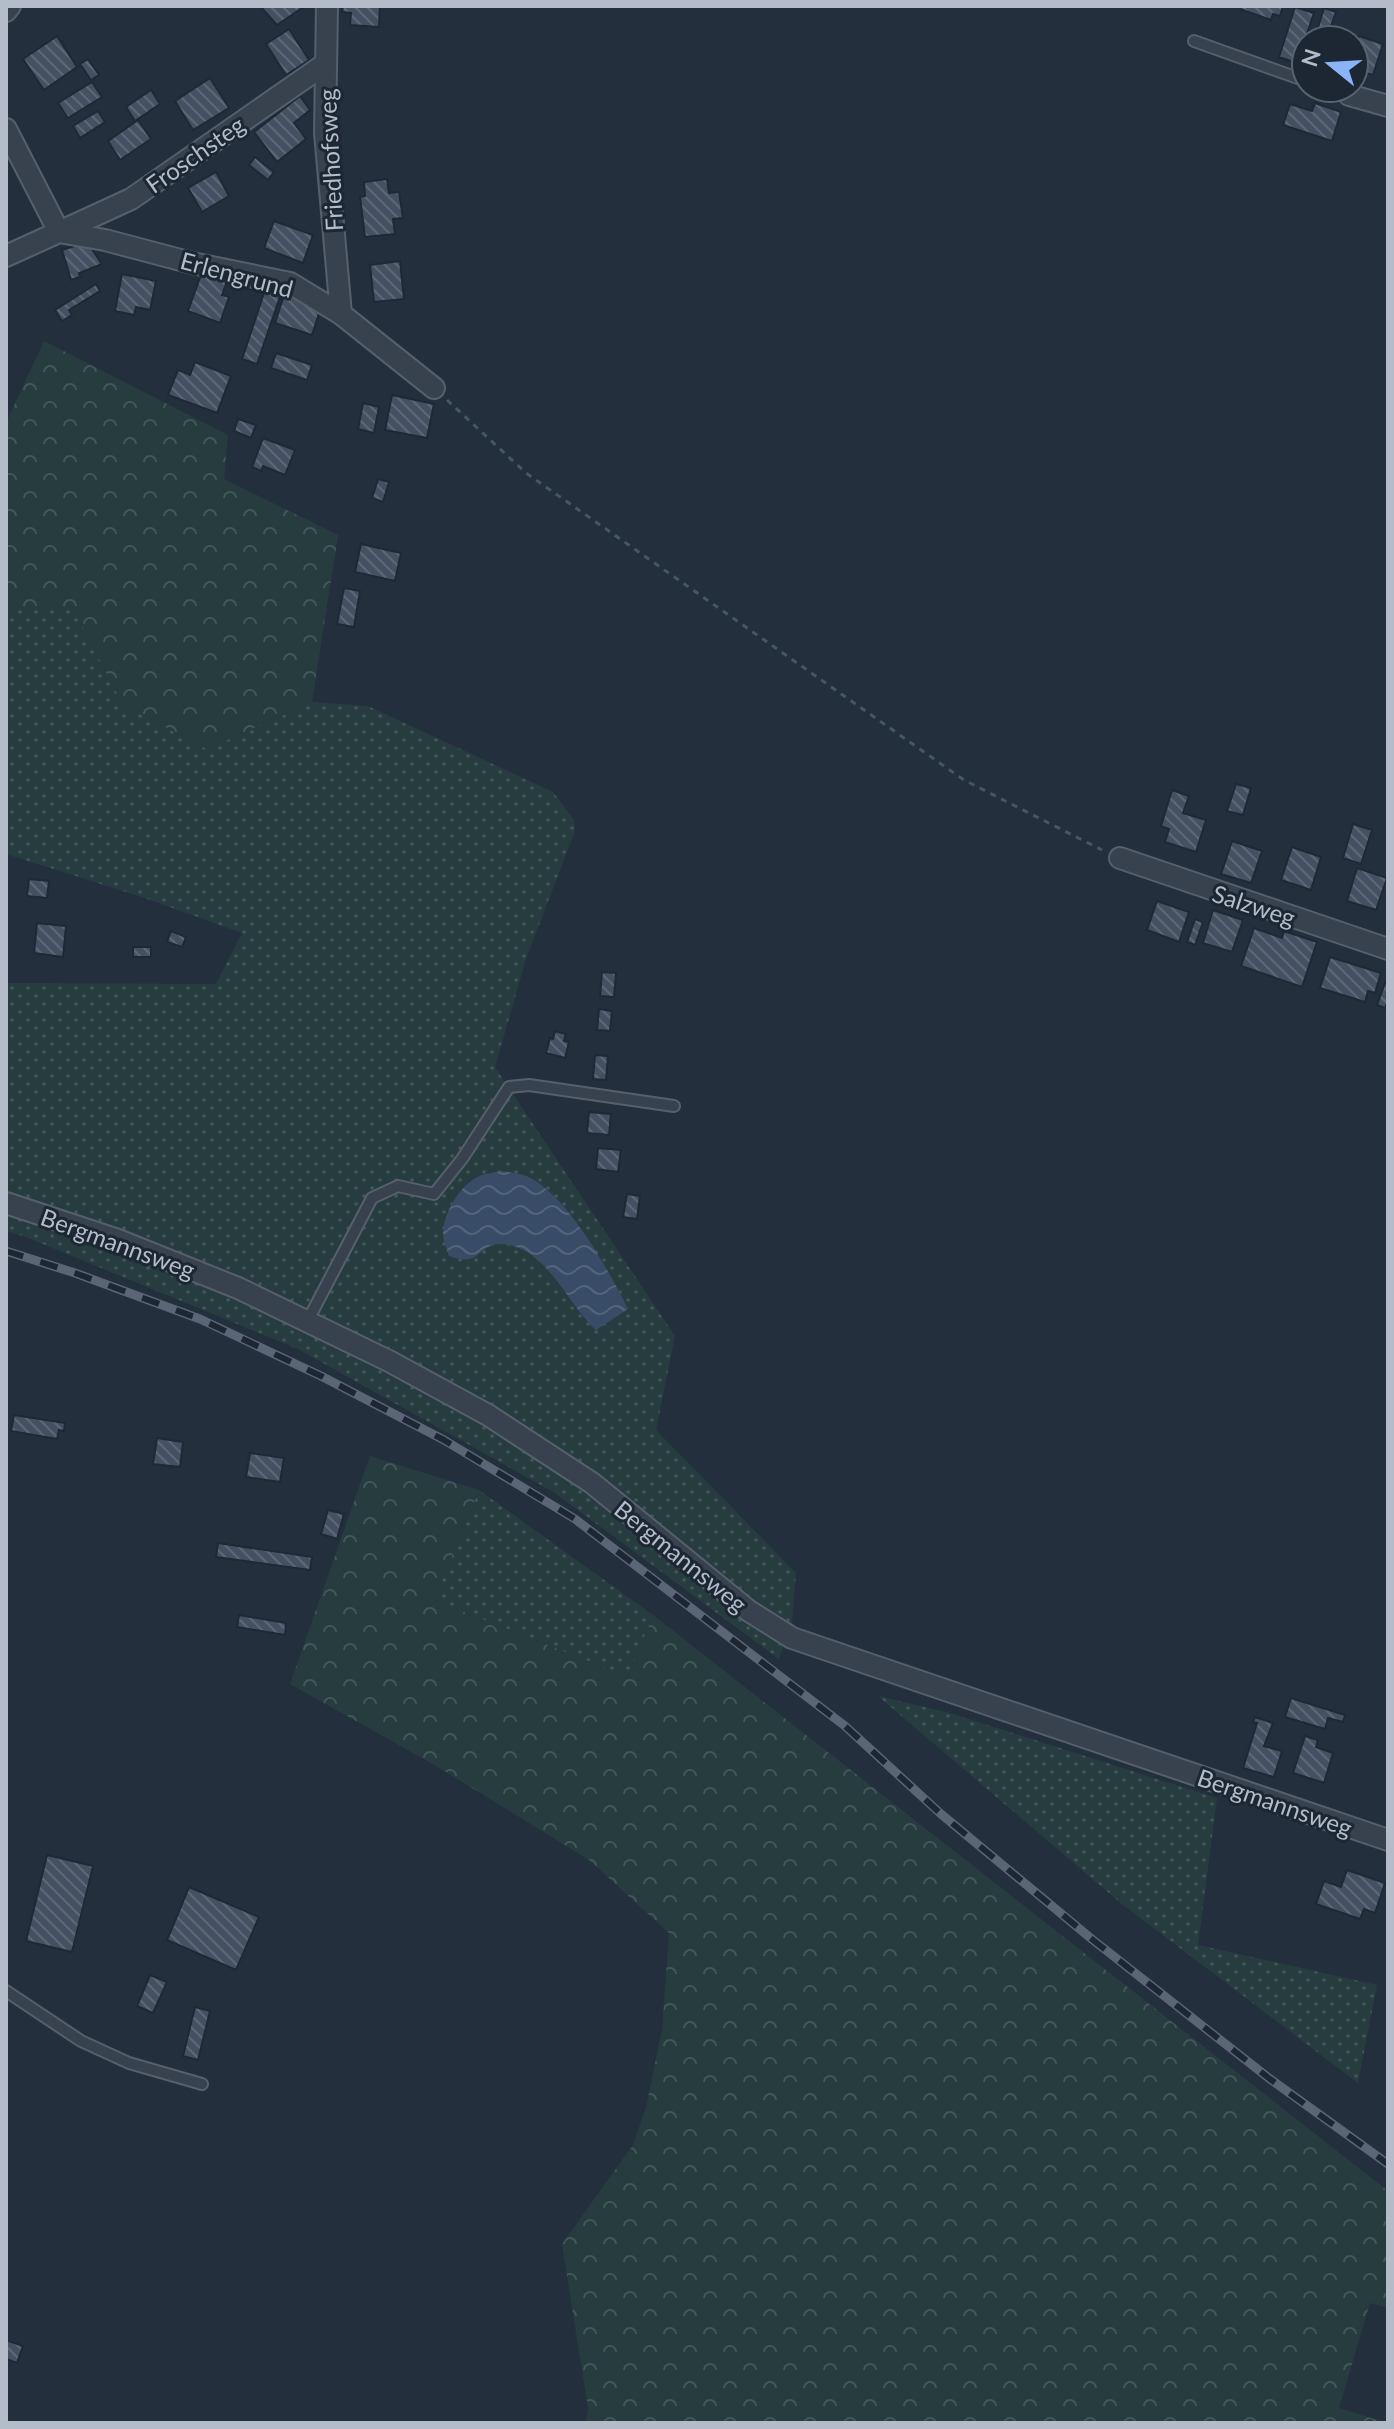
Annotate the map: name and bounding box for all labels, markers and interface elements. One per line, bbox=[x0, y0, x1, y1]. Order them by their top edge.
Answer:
north arrow bbox=[1290, 24, 1370, 104]
text: N bbox=[1295, 45, 1326, 70]
street label: Friedhofsweg bbox=[312, 88, 348, 232]
street label: Froschsteg bbox=[140, 110, 250, 198]
street label: Erlengrund bbox=[178, 245, 296, 303]
street label: Salzweg bbox=[1209, 878, 1299, 932]
street label: Bergmannsweg bbox=[37, 1202, 199, 1284]
street label: Bergmannsweg bbox=[609, 1494, 753, 1618]
street label: Bergmannsweg bbox=[1194, 1762, 1356, 1842]

